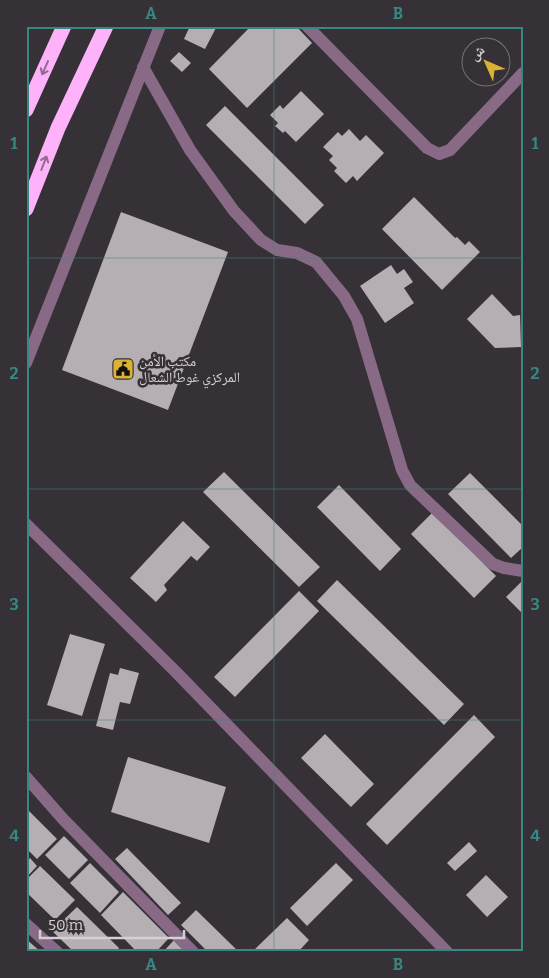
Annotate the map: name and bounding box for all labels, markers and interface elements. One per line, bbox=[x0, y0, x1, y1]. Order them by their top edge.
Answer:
text: A bbox=[145, 4, 157, 23]
text: B bbox=[393, 4, 403, 23]
north arrow bbox=[462, 38, 512, 88]
text: ش bbox=[466, 42, 489, 64]
one-way arrow bbox=[40, 60, 49, 75]
text: 1 bbox=[11, 134, 18, 153]
text: 1 bbox=[532, 134, 539, 153]
one-way arrow bbox=[40, 156, 49, 172]
place label: مكتب الأمن المركزي غوط الشعال bbox=[139, 353, 240, 388]
public building icon: مكتب الأمن المركزي غوط الشعال bbox=[111, 357, 135, 381]
text: 2 bbox=[9, 364, 19, 383]
text: 2 bbox=[530, 364, 540, 383]
text: 3 bbox=[9, 595, 19, 614]
text: 3 bbox=[530, 595, 540, 614]
text: 4 bbox=[9, 826, 19, 845]
text: 4 bbox=[530, 826, 540, 845]
scale bar bbox=[40, 908, 184, 940]
text: 50 m bbox=[48, 916, 84, 934]
text: A bbox=[145, 955, 157, 974]
text: B bbox=[393, 955, 403, 974]

